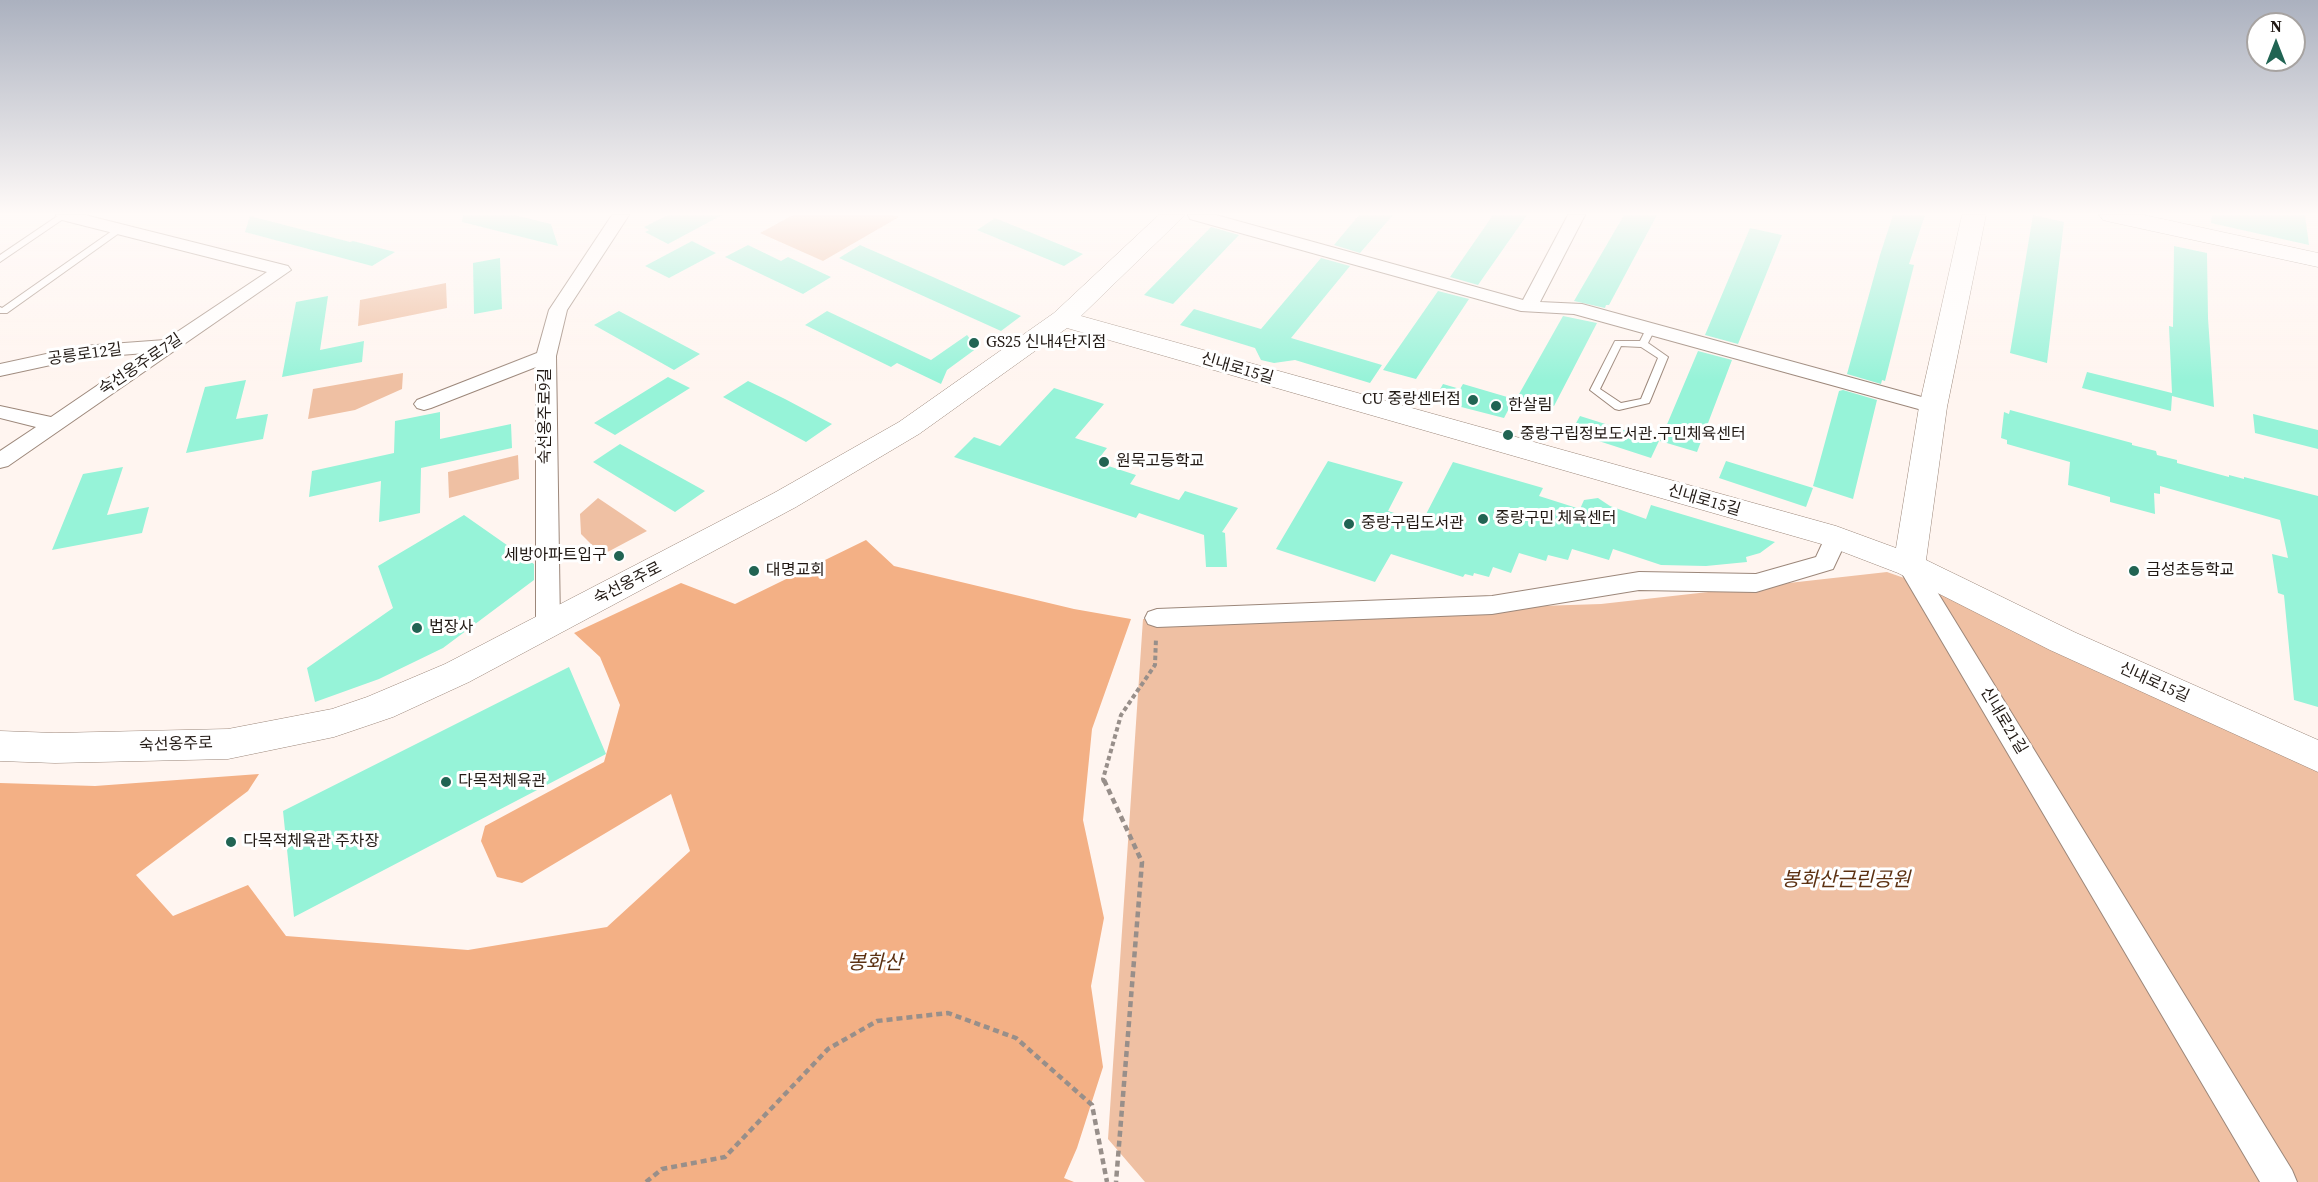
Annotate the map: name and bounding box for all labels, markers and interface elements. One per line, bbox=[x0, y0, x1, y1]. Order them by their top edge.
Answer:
north arrow bbox=[2246, 12, 2306, 72]
text: N bbox=[2270, 15, 2282, 37]
street label: 숙선옹주로7길 bbox=[96, 330, 186, 400]
place label: GS25 신내4단지점 bbox=[986, 333, 1106, 353]
marker: GS25 신내4단지점 bbox=[967, 336, 981, 350]
street label: 공릉로12길 bbox=[47, 340, 123, 370]
street label: 신내로15길 bbox=[1198, 349, 1276, 389]
street label: 숙선옹주로9길 bbox=[536, 368, 556, 464]
place label: CU 중랑센터점 bbox=[1362, 390, 1461, 410]
marker: CU 중랑센터점 bbox=[1466, 393, 1480, 407]
place label: 한살림 bbox=[1508, 396, 1552, 416]
marker: 한살림 bbox=[1489, 399, 1503, 413]
place label: 중랑구립정보도서관.구민체육센터 bbox=[1520, 425, 1746, 445]
marker: 중랑구립정보도서관.구민체육센터 bbox=[1501, 428, 1515, 442]
place label: 원묵고등학교 bbox=[1116, 452, 1204, 472]
marker: 원묵고등학교 bbox=[1097, 455, 1111, 469]
street label: 신내로15길 bbox=[1665, 481, 1743, 521]
place label: 중랑구민 체육센터 bbox=[1495, 509, 1616, 529]
marker: 중랑구민 체육센터 bbox=[1476, 512, 1490, 526]
place label: 중랑구립도서관 bbox=[1361, 514, 1464, 534]
marker: 중랑구립도서관 bbox=[1342, 517, 1356, 531]
place label: 세방아파트입구 bbox=[504, 546, 607, 566]
marker: 세방아파트입구 bbox=[612, 549, 626, 563]
street label: 숙선옹주로 bbox=[591, 559, 665, 609]
place label: 대명교회 bbox=[766, 561, 825, 581]
place label: 금성초등학교 bbox=[2146, 561, 2234, 581]
marker: 대명교회 bbox=[747, 564, 761, 578]
marker: 금성초등학교 bbox=[2127, 564, 2141, 578]
place label: 법장사 bbox=[429, 618, 473, 638]
marker: 법장사 bbox=[410, 621, 424, 635]
street label: 신내로15길 bbox=[2116, 659, 2192, 707]
street label: 신내로21길 bbox=[1975, 684, 2031, 758]
street label: 숙선옹주로 bbox=[139, 734, 213, 756]
place label: 다목적체육관 bbox=[458, 772, 546, 792]
marker: 다목적체육관 bbox=[439, 775, 453, 789]
place label: 다목적체육관 주차장 bbox=[243, 832, 379, 852]
marker: 다목적체육관 주차장 bbox=[224, 835, 238, 849]
park label: 봉화산근린공원 bbox=[1782, 869, 1910, 893]
park label: 봉화산 bbox=[847, 952, 903, 976]

